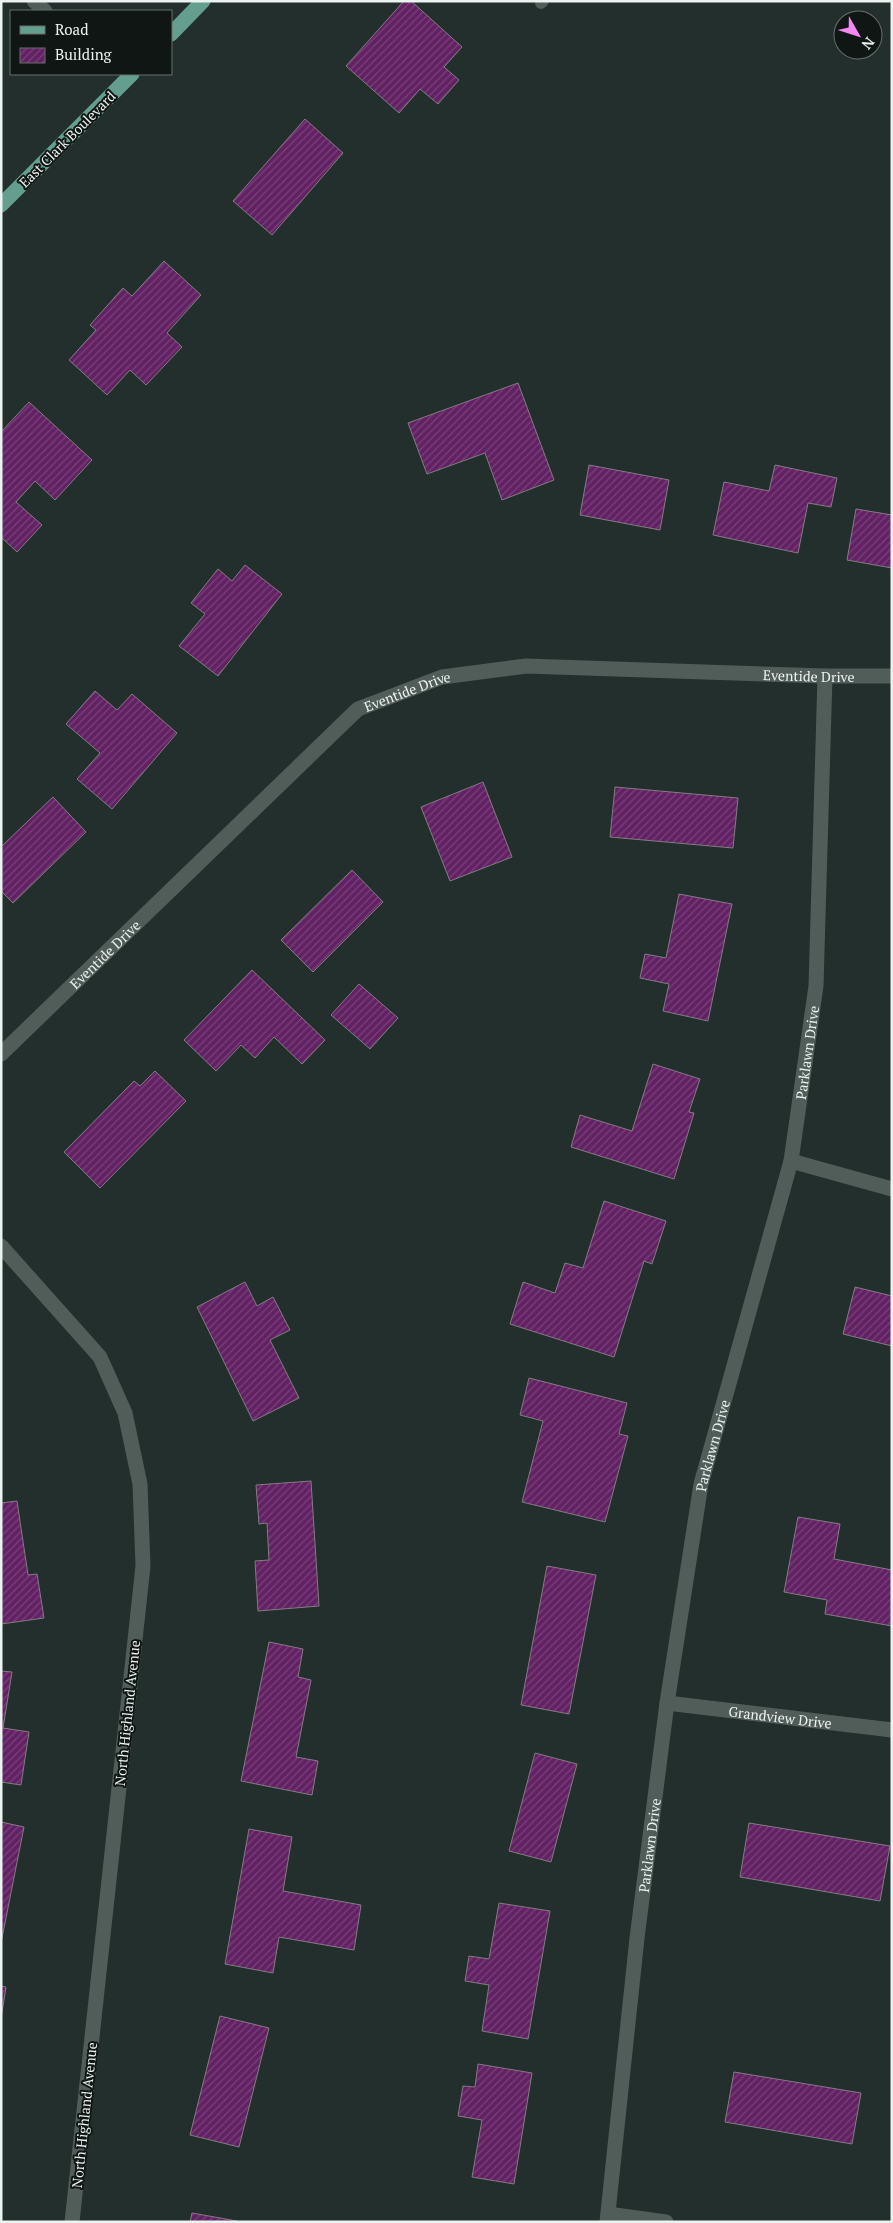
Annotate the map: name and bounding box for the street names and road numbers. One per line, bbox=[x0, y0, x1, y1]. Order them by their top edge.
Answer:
street label: East Clark Boulevard bbox=[15, 87, 119, 191]
street label: Eventide Drive bbox=[763, 664, 855, 686]
street label: Eventide Drive bbox=[361, 666, 452, 715]
street label: Eventide Drive bbox=[65, 915, 144, 993]
street label: Parklawn Drive bbox=[790, 1004, 823, 1101]
street label: Parklawn Drive bbox=[690, 1397, 734, 1493]
street label: North Highland Avenue bbox=[110, 1639, 144, 1787]
street label: Grandview Drive bbox=[728, 1701, 833, 1732]
street label: Parklawn Drive bbox=[633, 1797, 664, 1894]
street label: North Highland Avenue bbox=[67, 2041, 101, 2189]

